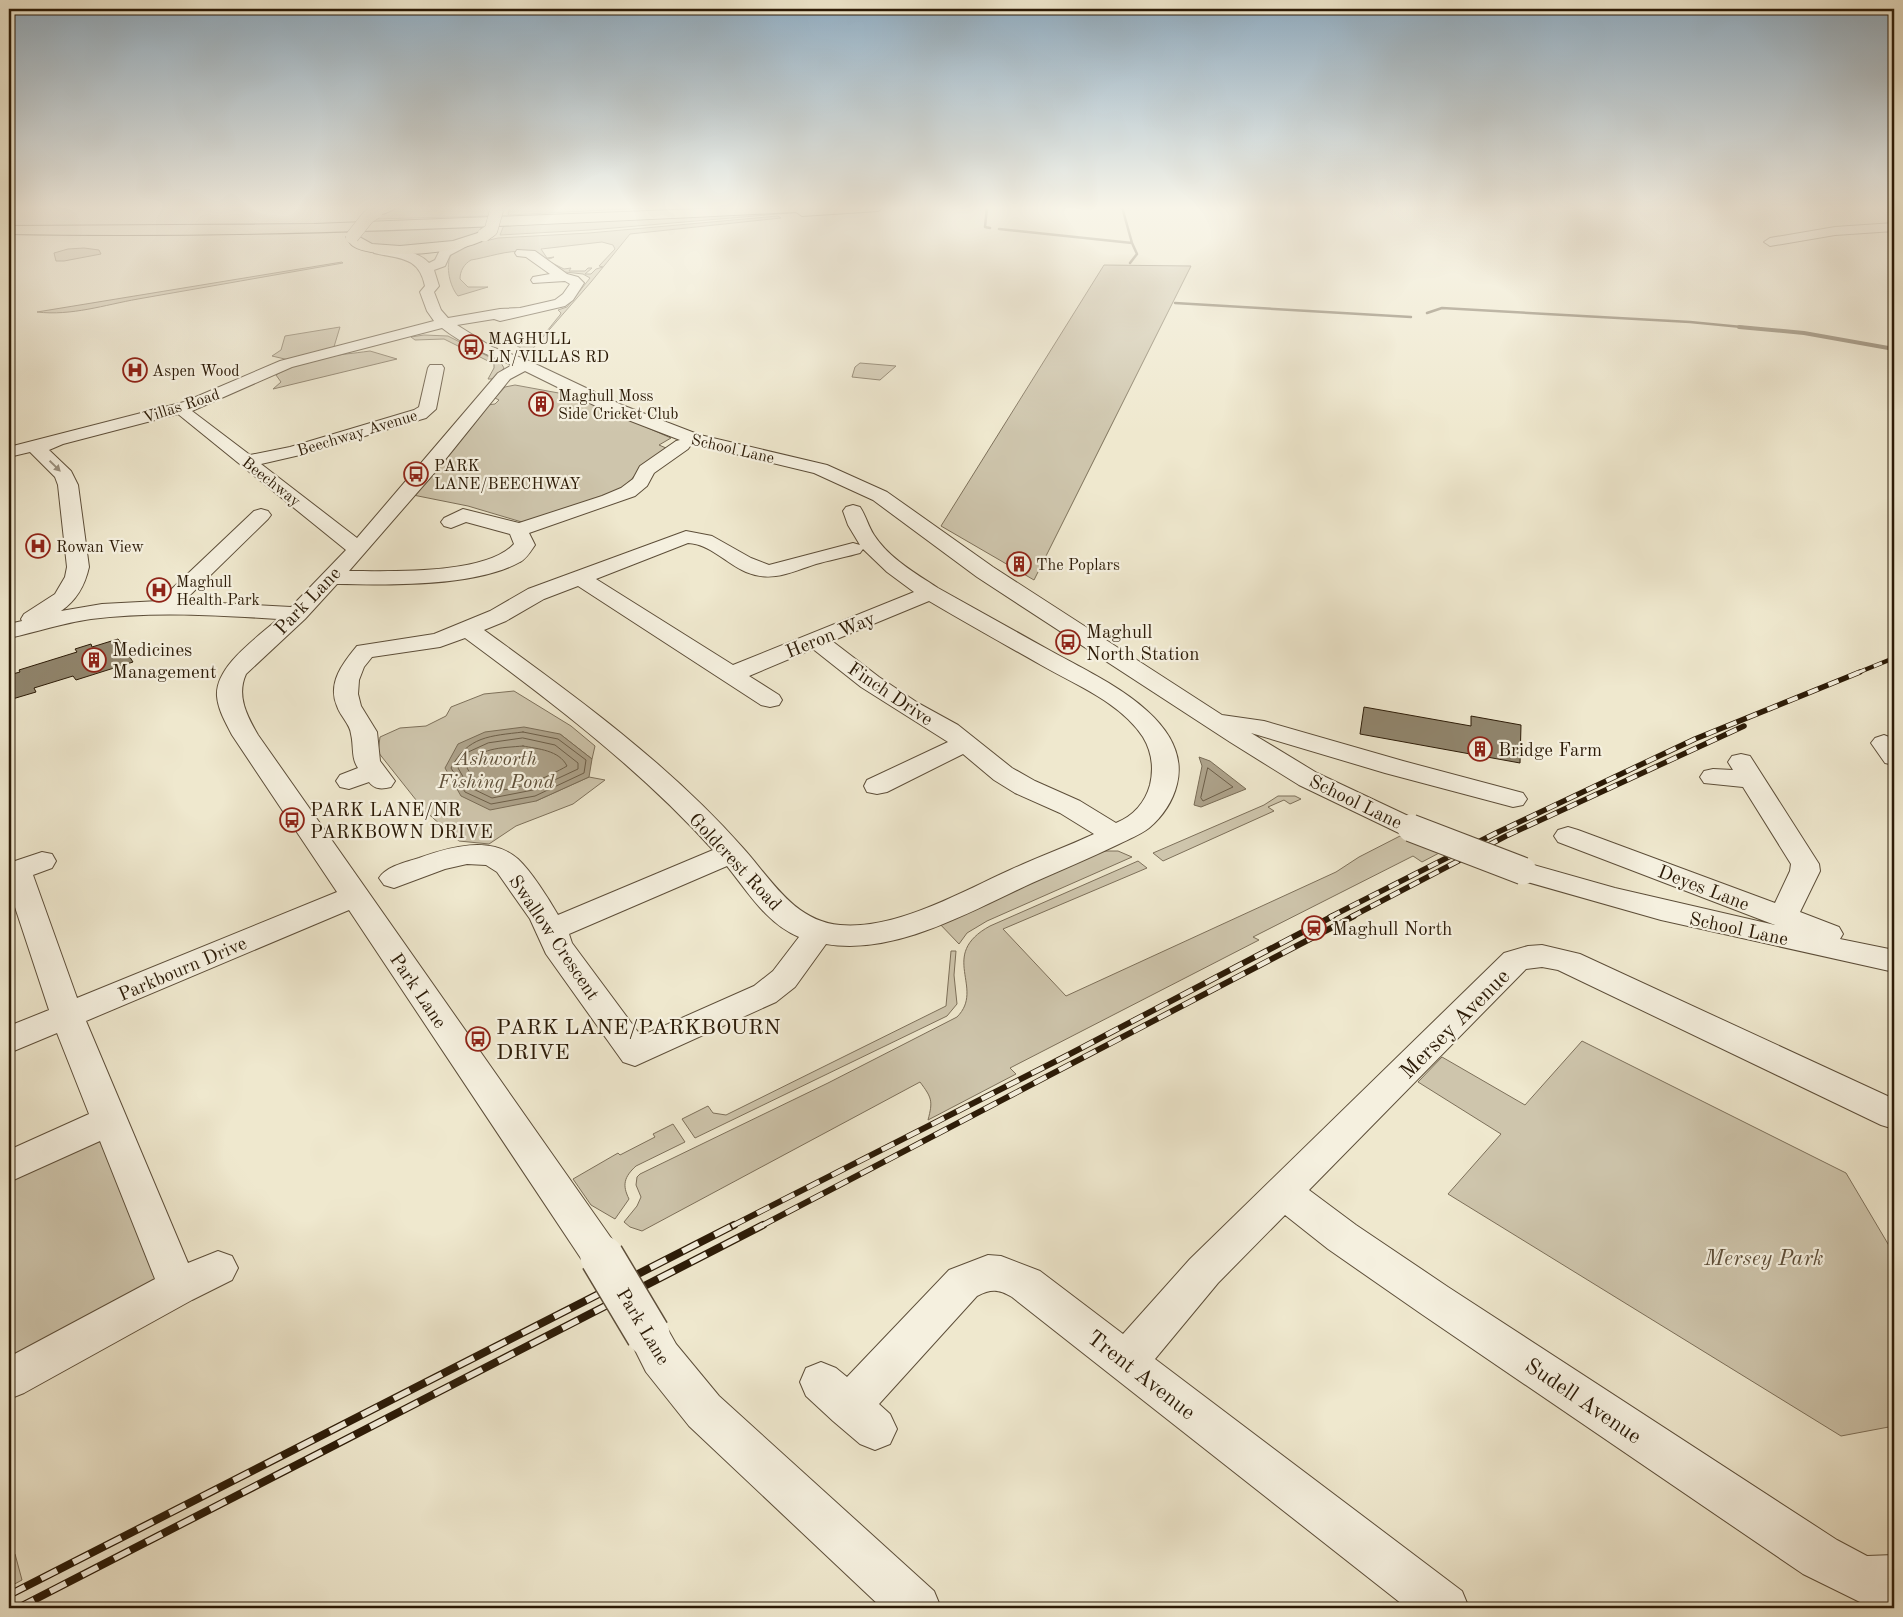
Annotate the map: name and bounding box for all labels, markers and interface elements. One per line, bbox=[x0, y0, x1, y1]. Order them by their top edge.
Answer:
place label: MAGHULL LN/VILLAS RD bbox=[488, 332, 609, 366]
bus stop icon: MAGHULL LN/VILLAS RD bbox=[458, 334, 484, 360]
hospital icon: Aspen Wood bbox=[122, 357, 148, 383]
place label: Aspen Wood bbox=[152, 364, 240, 380]
street label: Villas Road bbox=[141, 387, 222, 427]
place label: Maghull Moss Side Cricket Club bbox=[558, 389, 679, 423]
building icon: Maghull Moss Side Cricket Club bbox=[528, 391, 554, 417]
street label: Beechway Avenue bbox=[296, 408, 420, 460]
street label: School Lane bbox=[689, 433, 776, 467]
street label: Beechway bbox=[238, 455, 303, 511]
place label: PARK LANE/BEECHWAY bbox=[434, 459, 581, 493]
one-way arrow bbox=[49, 460, 61, 472]
bus stop icon: PARK LANE/BEECHWAY bbox=[403, 461, 429, 487]
hospital icon: Rowan View bbox=[25, 533, 51, 559]
place label: Rowan View bbox=[56, 540, 144, 556]
building icon: The Poplars bbox=[1006, 551, 1032, 577]
place label: The Poplars bbox=[1036, 558, 1120, 574]
street label: Park Lane bbox=[272, 564, 345, 639]
place label: Maghull Health Park bbox=[176, 575, 260, 609]
hospital icon: Maghull Health Park bbox=[146, 577, 172, 603]
street label: Heron Way bbox=[784, 610, 878, 663]
place label: Maghull North Station bbox=[1086, 624, 1199, 665]
bus stop icon: Maghull North Station bbox=[1055, 629, 1081, 655]
place label: Medicines Management bbox=[112, 642, 217, 683]
building icon: Medicines Management bbox=[81, 647, 107, 673]
street label: Finch Drive bbox=[844, 660, 935, 730]
building icon: Bridge Farm bbox=[1467, 736, 1493, 762]
place label: Bridge Farm bbox=[1498, 742, 1602, 761]
water label: Ashworth Fishing Pond bbox=[437, 750, 555, 793]
street label: School Lane bbox=[1305, 773, 1404, 834]
place label: PARK LANE/NR PARKBOWN DRIVE bbox=[310, 802, 493, 843]
bus stop icon: PARK LANE/NR PARKBOWN DRIVE bbox=[279, 807, 305, 833]
street label: Goldcrest Road bbox=[684, 810, 784, 915]
street label: Deyes Lane bbox=[1655, 863, 1751, 915]
street label: Swallow Crescent bbox=[504, 872, 602, 1004]
street label: School Lane bbox=[1687, 911, 1790, 950]
station icon: Maghull North bbox=[1301, 915, 1327, 941]
place label: Maghull North bbox=[1332, 921, 1452, 940]
street label: Parkbourn Drive bbox=[116, 935, 250, 1006]
street label: Park Lane bbox=[385, 951, 449, 1032]
street label: Mersey Avenue bbox=[1396, 965, 1514, 1083]
place label: PARK LANE/PARKBOURN DRIVE bbox=[496, 1017, 781, 1064]
bus stop icon: PARK LANE/PARKBOURN DRIVE bbox=[465, 1026, 491, 1052]
park label: Mersey Park bbox=[1703, 1248, 1824, 1270]
street label: Park Lane bbox=[612, 1286, 672, 1369]
street label: Trent Avenue bbox=[1083, 1327, 1199, 1424]
street label: Sudell Avenue bbox=[1521, 1355, 1645, 1448]

